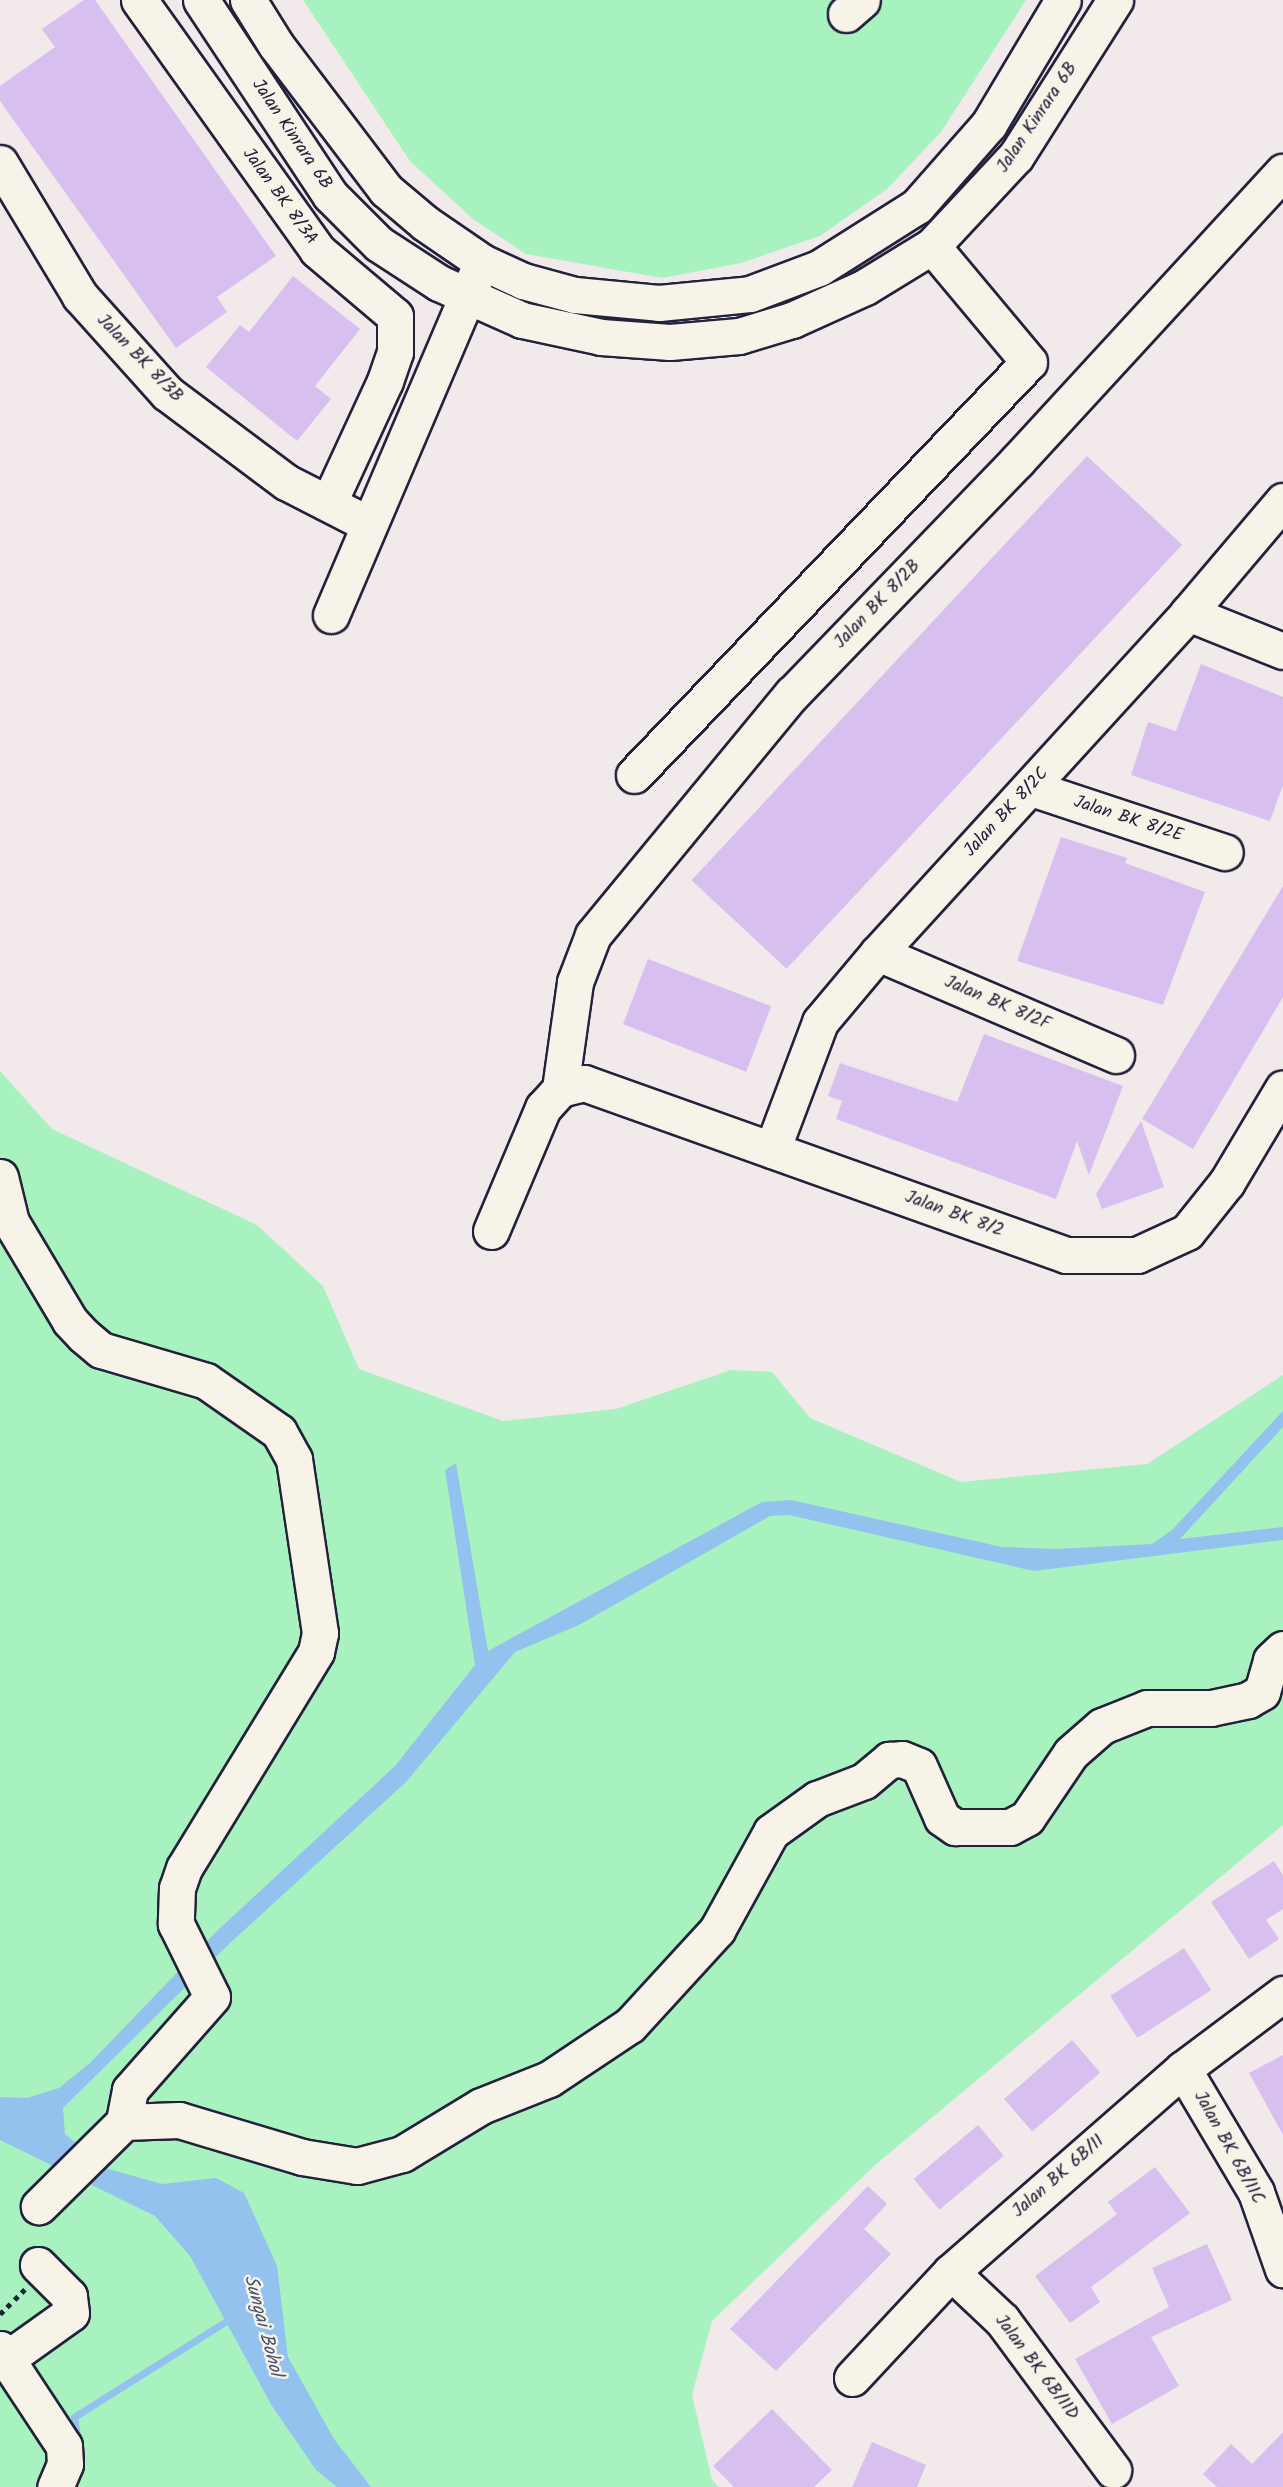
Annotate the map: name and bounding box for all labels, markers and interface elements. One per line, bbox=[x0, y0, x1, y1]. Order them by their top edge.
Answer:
street label: Jalan Kinrara 6B bbox=[993, 59, 1083, 177]
street label: Jalan Kinrara 6B bbox=[246, 76, 336, 194]
street label: Jalan BK 8/3A bbox=[237, 144, 321, 250]
street label: Jalan BK 8/3B bbox=[91, 310, 187, 408]
street label: Jalan BK 8/2B bbox=[830, 556, 926, 654]
street label: Jalan BK 8/2C bbox=[960, 764, 1054, 862]
street label: Jalan BK 8/2E bbox=[1070, 792, 1186, 848]
street label: Jalan BK 8/2F bbox=[941, 972, 1053, 1036]
street label: Jalan BK 8/2 bbox=[902, 1187, 1006, 1243]
street label: Jalan BK 6B/11C bbox=[1188, 2088, 1268, 2208]
street label: Jalan BK 6B/11 bbox=[1009, 2131, 1109, 2223]
water label: Sungai Bohol bbox=[238, 2273, 286, 2379]
street label: Jalan BK 6B/11D bbox=[989, 2311, 1083, 2425]

